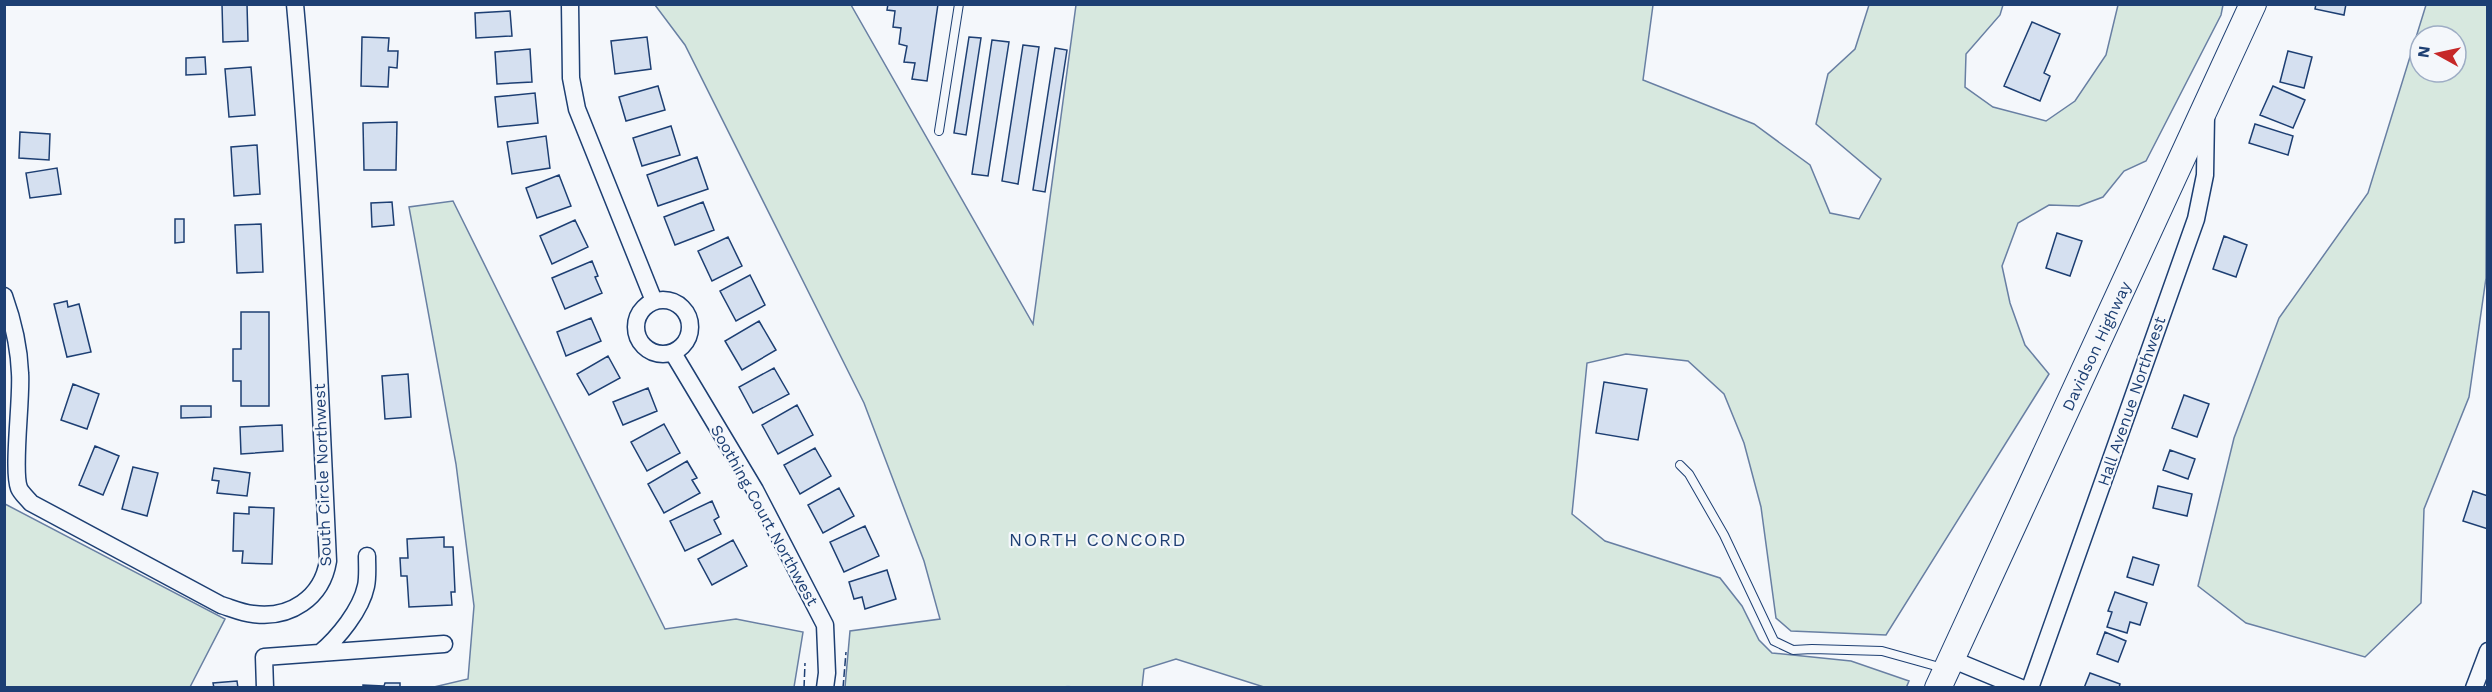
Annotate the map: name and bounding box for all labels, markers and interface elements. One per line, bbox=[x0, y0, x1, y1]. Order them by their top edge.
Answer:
north arrow bbox=[2408, 24, 2468, 84]
text: N bbox=[2413, 45, 2434, 59]
street label: Davidson Highway bbox=[2058, 278, 2135, 414]
street label: Hall Avenue Northwest bbox=[2094, 314, 2170, 488]
street label: South Circle Northwest bbox=[310, 383, 335, 567]
street label: Soothing Court Northwest bbox=[707, 421, 822, 609]
district label: NORTH CONCORD bbox=[1009, 529, 1187, 550]

